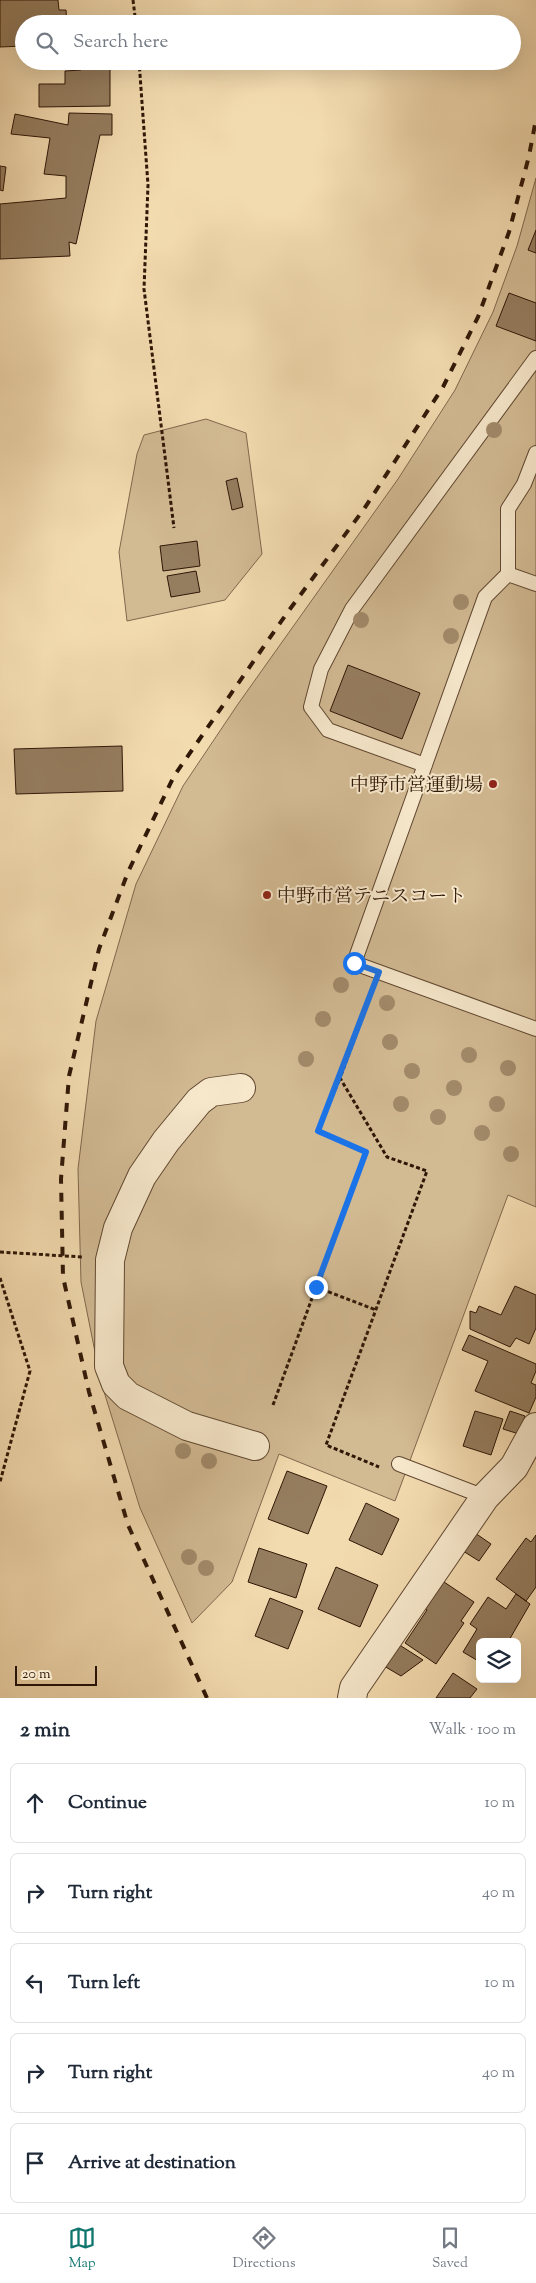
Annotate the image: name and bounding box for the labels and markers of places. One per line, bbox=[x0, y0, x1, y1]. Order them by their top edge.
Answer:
place label: 中野市営運動場 bbox=[350, 773, 483, 800]
marker: 中野市営運動場 bbox=[487, 778, 499, 790]
place label: 中野市営テニスコート bbox=[277, 884, 466, 911]
marker: 中野市営テニスコート bbox=[261, 889, 273, 901]

